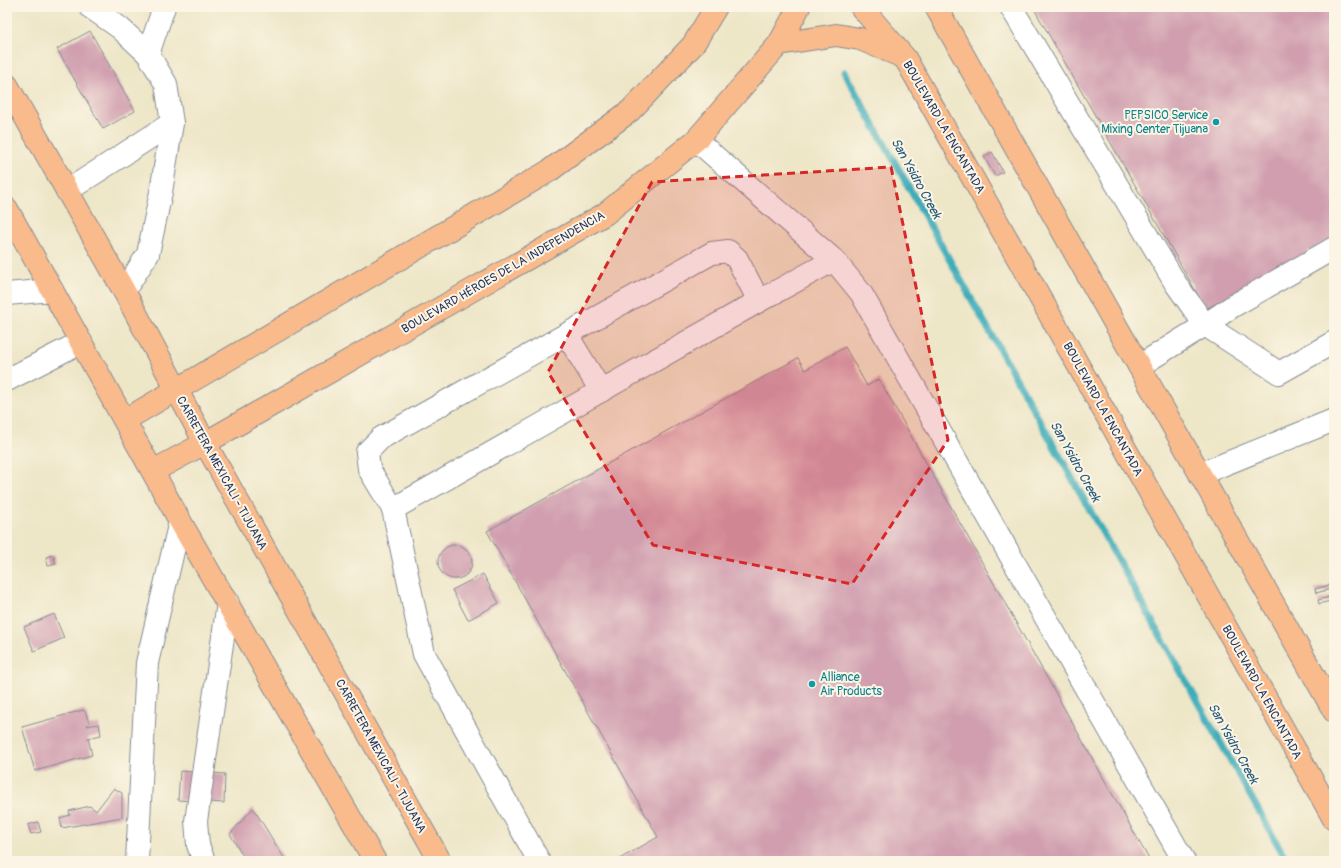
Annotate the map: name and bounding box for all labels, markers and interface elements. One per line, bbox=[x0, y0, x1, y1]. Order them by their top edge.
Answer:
street label: BOULEVARD LA ENCANTADA bbox=[899, 58, 988, 197]
place label: PEPSICO Service Mixing Center Tijuana bbox=[1101, 108, 1208, 137]
marker: PEPSICO Service Mixing Center Tijuana bbox=[1211, 117, 1221, 127]
water label: San Ysidro Creek bbox=[887, 135, 946, 223]
street label: BOULEVARD HÉROES DE LA INDEPENDENCIA bbox=[399, 207, 608, 337]
street label: BOULEVARD LA ENCANTADA bbox=[1059, 340, 1146, 479]
street label: CARRETERA MEXICALI - TIJUANA bbox=[173, 394, 270, 553]
water label: San Ysidro Creek bbox=[1046, 418, 1105, 506]
street label: BOULEVARD LA ENCANTADA bbox=[1218, 623, 1305, 762]
place label: Alliance Air Products bbox=[820, 670, 883, 699]
street label: CARRETERA MEXICALI - TIJUANA bbox=[332, 677, 429, 836]
marker: Alliance Air Products bbox=[807, 679, 817, 689]
water label: San Ysidro Creek bbox=[1204, 700, 1263, 788]

